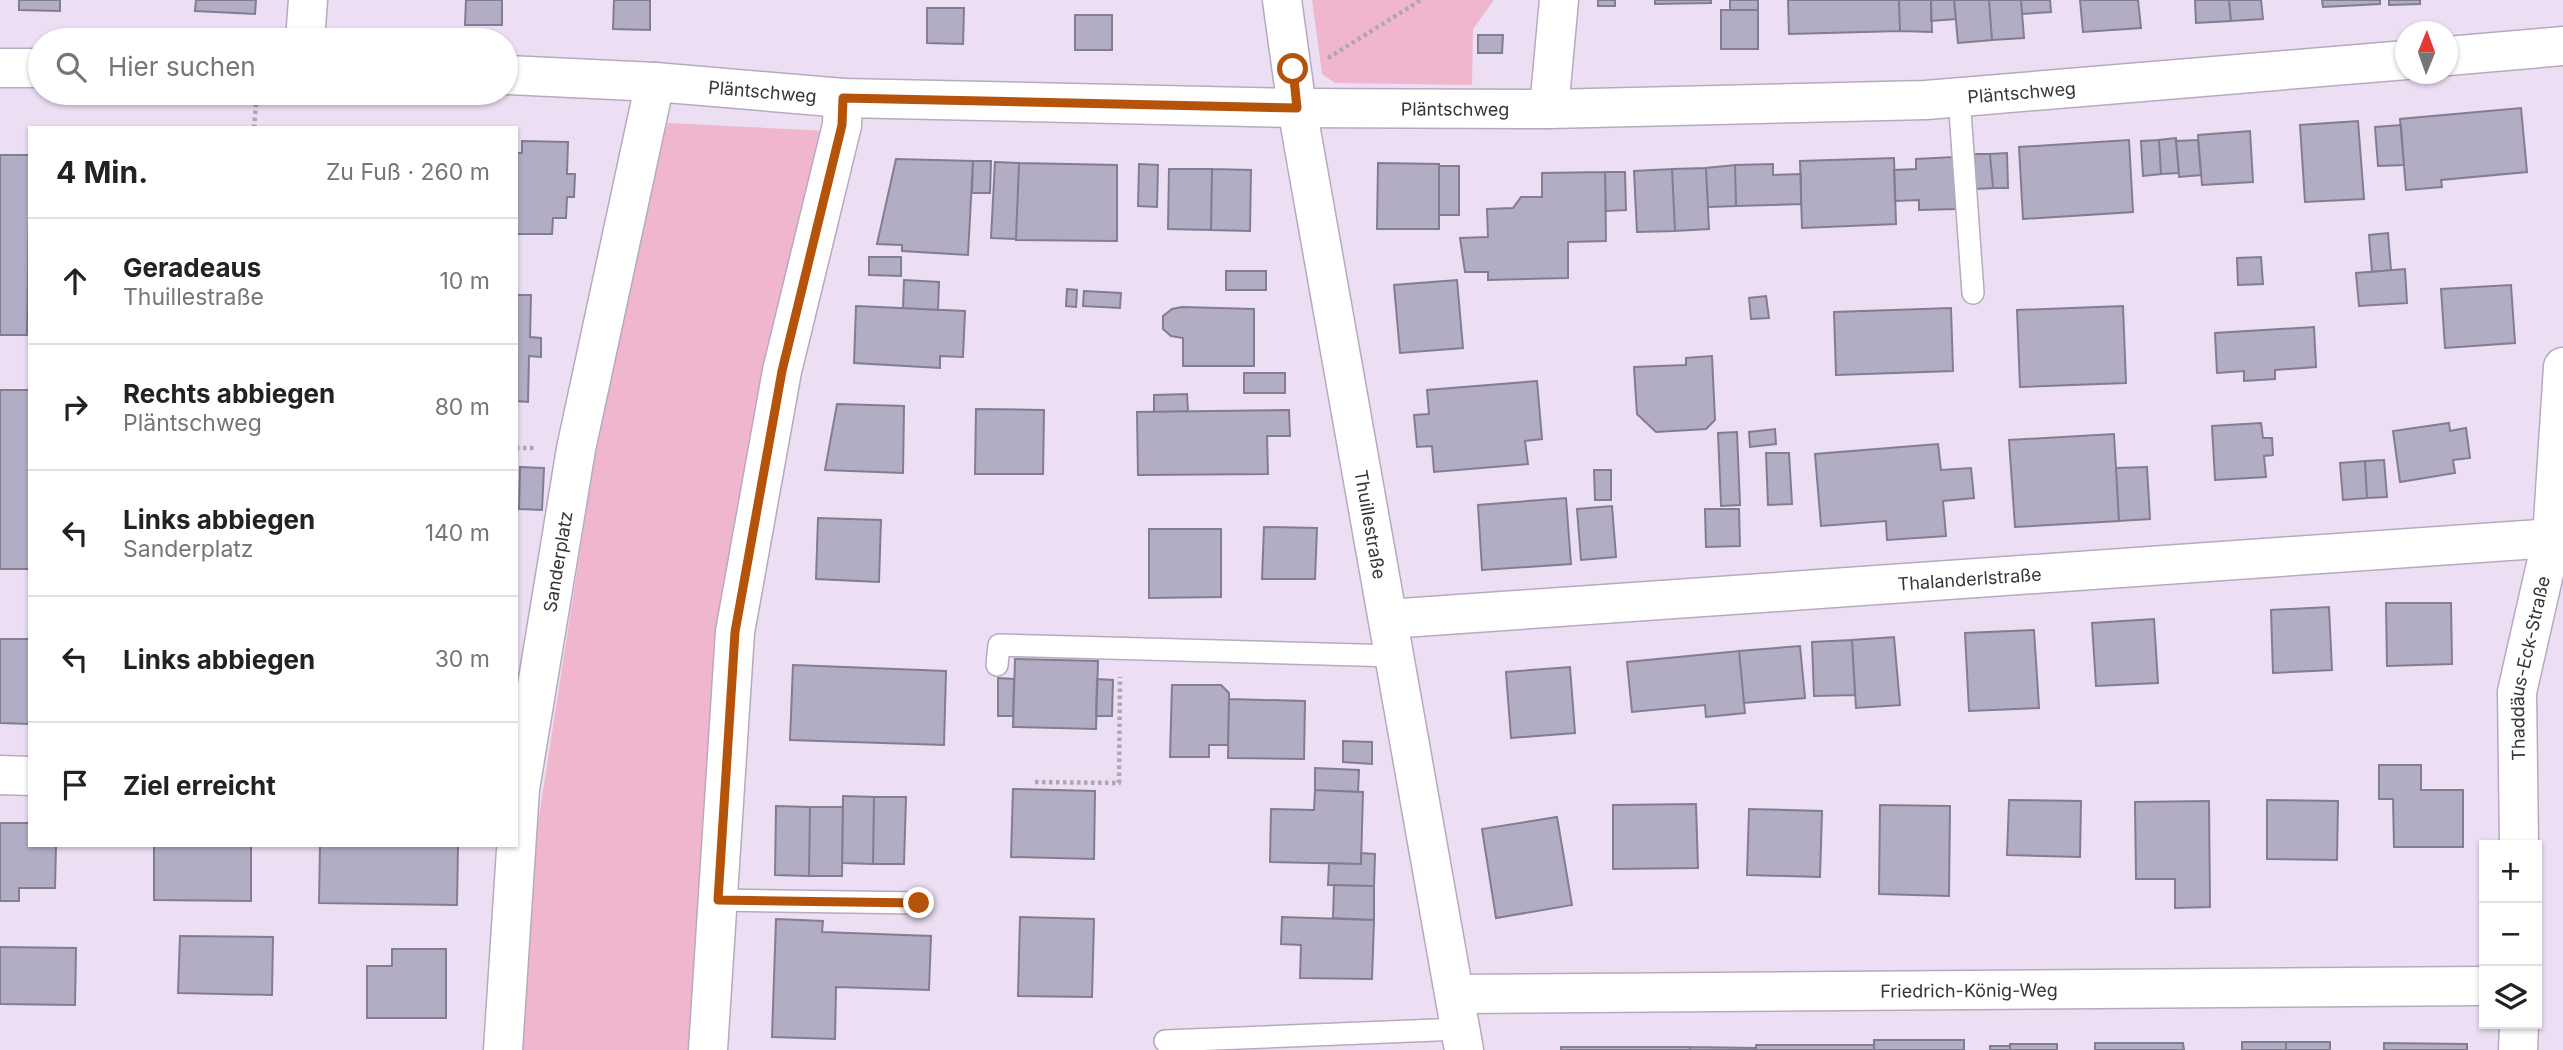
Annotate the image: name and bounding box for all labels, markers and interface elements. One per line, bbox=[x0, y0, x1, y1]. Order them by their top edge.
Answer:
north arrow bbox=[2395, 21, 2458, 84]
search box bbox=[28, 28, 518, 105]
icon: search bbox=[52, 48, 90, 86]
text: Hier suchen bbox=[108, 51, 256, 82]
route start bbox=[1277, 53, 1308, 84]
street label: Pläntschweg bbox=[707, 76, 818, 106]
street label: Pläntschweg bbox=[1967, 77, 2077, 107]
street label: Pläntschweg bbox=[1401, 98, 1509, 119]
text: 4 Min. bbox=[56, 154, 148, 190]
text: Zu Fuß · 260 m bbox=[326, 158, 490, 186]
text: Geradeaus bbox=[123, 252, 261, 283]
icon: ahead bbox=[56, 262, 94, 300]
text: 10 m bbox=[440, 267, 490, 295]
text: Thuillestraße bbox=[123, 283, 264, 311]
text: Rechts abbiegen bbox=[123, 378, 335, 409]
icon: right bbox=[56, 388, 94, 426]
text: 80 m bbox=[435, 393, 490, 421]
text: Pläntschweg bbox=[123, 409, 262, 437]
street label: Thuillestraße bbox=[1351, 468, 1391, 581]
text: Links abbiegen bbox=[123, 504, 315, 535]
street label: Sanderplatz bbox=[539, 509, 576, 614]
icon: left bbox=[56, 514, 94, 552]
text: 140 m bbox=[425, 519, 490, 547]
text: Sanderplatz bbox=[123, 535, 254, 563]
street label: Thalanderlstraße bbox=[1897, 563, 2042, 594]
street label: Thaddäus-Eck-Straße bbox=[2506, 574, 2554, 761]
icon: left bbox=[56, 640, 94, 678]
text: Links abbiegen bbox=[123, 644, 315, 675]
text: 30 m bbox=[435, 645, 490, 673]
icon: arrive bbox=[56, 766, 94, 804]
text: Ziel erreicht bbox=[123, 770, 276, 801]
map controls bbox=[2479, 840, 2542, 1029]
button: + bbox=[2479, 840, 2542, 903]
route end bbox=[903, 887, 934, 918]
button: − bbox=[2479, 903, 2542, 966]
button: layers bbox=[2479, 966, 2542, 1029]
street label: Friedrich-König-Weg bbox=[1880, 979, 2058, 1001]

